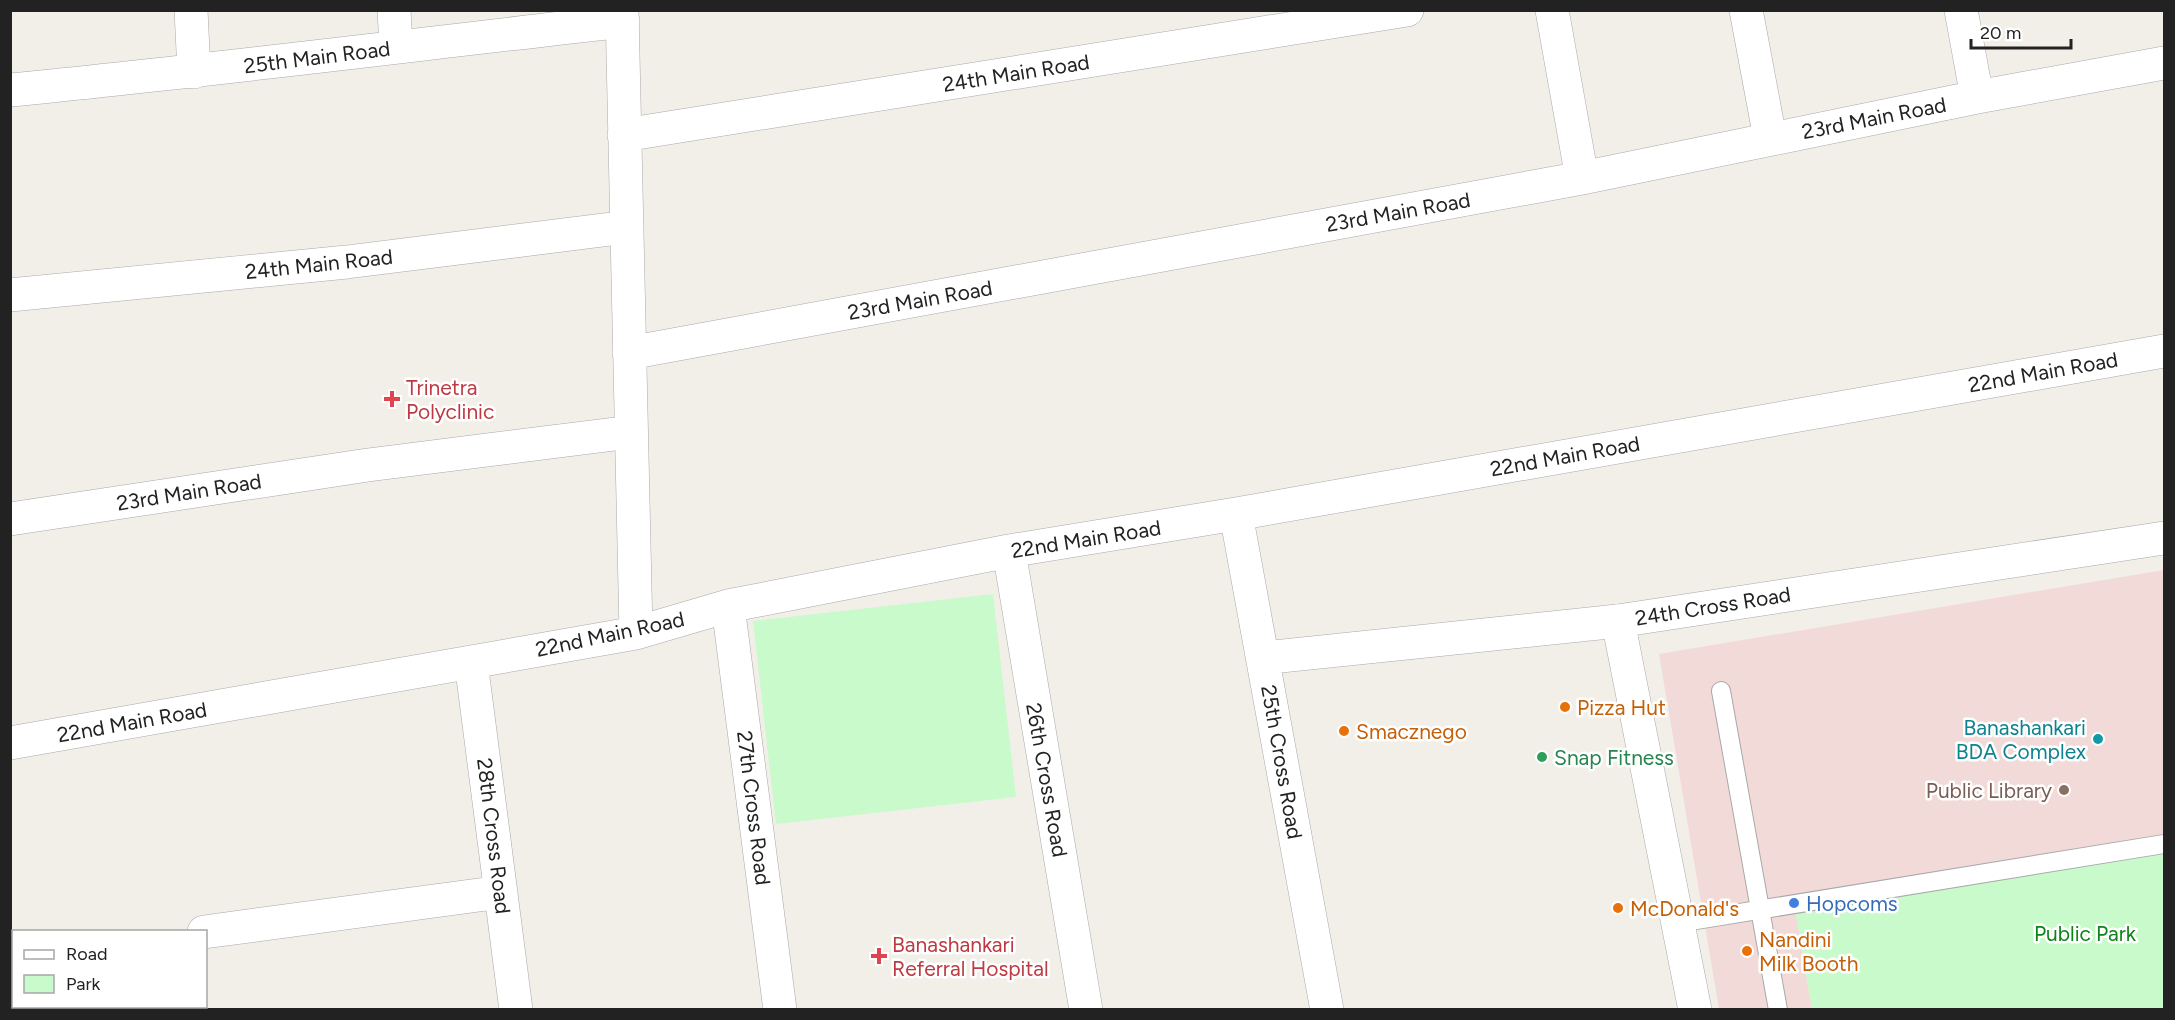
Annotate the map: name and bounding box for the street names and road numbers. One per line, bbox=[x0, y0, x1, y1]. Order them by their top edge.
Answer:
street label: 25th Main Road bbox=[242, 36, 392, 78]
street label: 24th Main Road bbox=[941, 49, 1091, 97]
street label: 23rd Main Road bbox=[1800, 92, 1948, 144]
street label: 23rd Main Road bbox=[1324, 187, 1472, 237]
street label: 24th Main Road bbox=[244, 244, 394, 284]
street label: 23rd Main Road bbox=[846, 275, 994, 325]
street label: 22nd Main Road bbox=[1966, 347, 2120, 397]
street label: 22nd Main Road bbox=[1488, 431, 1642, 481]
street label: 23rd Main Road bbox=[115, 468, 263, 516]
street label: 22nd Main Road bbox=[1009, 515, 1163, 563]
street label: 24th Cross Road bbox=[1633, 581, 1793, 631]
street label: 22nd Main Road bbox=[533, 606, 687, 662]
street label: 25th Cross Road bbox=[1256, 683, 1308, 841]
street label: 22nd Main Road bbox=[55, 697, 209, 747]
street label: 26th Cross Road bbox=[1021, 701, 1073, 859]
street label: 27th Cross Road bbox=[732, 729, 776, 887]
street label: 28th Cross Road bbox=[472, 757, 516, 915]

